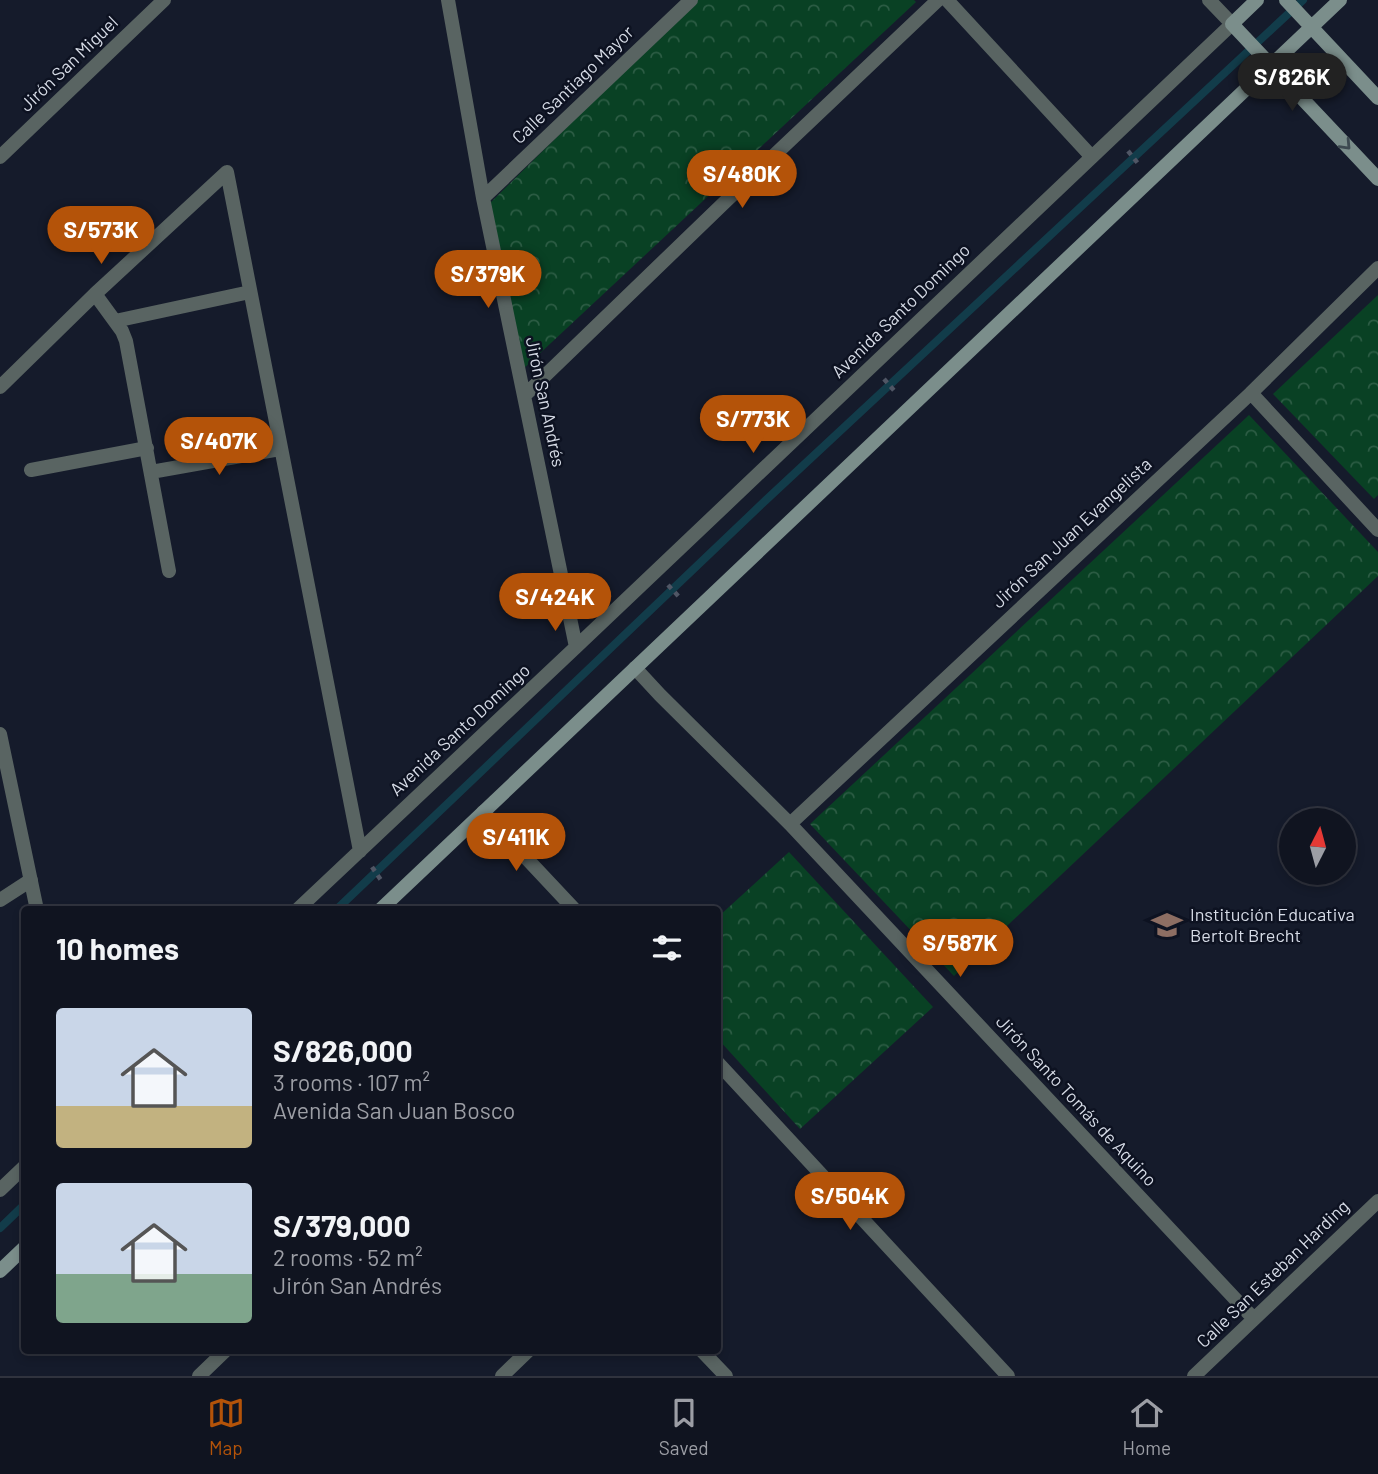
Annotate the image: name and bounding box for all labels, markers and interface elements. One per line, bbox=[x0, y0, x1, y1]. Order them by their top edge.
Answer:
street label: Jirón San Miguel bbox=[15, 11, 122, 116]
street label: Calle Santiago Mayor bbox=[507, 20, 638, 148]
pin: S/826K bbox=[1235, 54, 1349, 113]
text: S/826K bbox=[1254, 62, 1330, 90]
one-way arrow bbox=[1337, 137, 1350, 150]
pin: S/480K bbox=[685, 150, 799, 210]
text: S/480K bbox=[703, 159, 781, 187]
pin: S/573K bbox=[44, 206, 158, 266]
text: S/573K bbox=[63, 215, 139, 243]
street label: Avenida Santo Domingo bbox=[827, 239, 974, 382]
pin: S/379K bbox=[431, 250, 545, 310]
text: S/379K bbox=[450, 259, 526, 287]
street label: Jirón San Andrés bbox=[521, 335, 570, 469]
pin: S/773K bbox=[696, 396, 810, 455]
text: S/773K bbox=[716, 404, 790, 432]
pin: S/407K bbox=[162, 418, 276, 477]
text: S/407K bbox=[180, 426, 258, 454]
street label: Jirón San Juan Evangelista bbox=[987, 452, 1156, 612]
pin: S/424K bbox=[498, 574, 612, 633]
text: S/424K bbox=[515, 582, 595, 610]
street label: Avenida Santo Domingo bbox=[385, 659, 534, 800]
north arrow bbox=[1279, 808, 1356, 886]
map controls bbox=[1279, 808, 1356, 885]
pin: S/411K bbox=[459, 814, 573, 873]
text: S/411K bbox=[482, 822, 550, 850]
place label: Institución Educativa Bertolt Brecht bbox=[1190, 903, 1355, 946]
school or university icon: Institución Educativa Bertolt Brecht bbox=[1150, 908, 1184, 942]
pin: S/587K bbox=[903, 920, 1017, 979]
text: S/587K bbox=[922, 928, 998, 956]
icon: filters bbox=[648, 929, 686, 967]
text: 10 homes bbox=[56, 930, 179, 966]
street label: Jirón Santo Tomás de Aquino bbox=[992, 1010, 1162, 1190]
text: S/826,000 bbox=[273, 1032, 413, 1068]
icon: home bbox=[112, 1036, 196, 1120]
text: 3 rooms · 107 m² bbox=[273, 1068, 430, 1096]
text: Avenida San Juan Bosco bbox=[273, 1096, 515, 1124]
pin: S/504K bbox=[793, 1172, 907, 1232]
text: S/504K bbox=[811, 1181, 889, 1209]
street label: Calle San Esteban Harding bbox=[1192, 1195, 1353, 1352]
text: S/379,000 bbox=[273, 1207, 411, 1243]
icon: home bbox=[112, 1211, 196, 1295]
text: 2 rooms · 52 m² bbox=[273, 1243, 423, 1271]
text: Jirón San Andrés bbox=[273, 1271, 442, 1299]
tab: Map bbox=[207, 1394, 245, 1459]
tab: Saved bbox=[659, 1394, 709, 1459]
tab: Home bbox=[1123, 1394, 1171, 1459]

